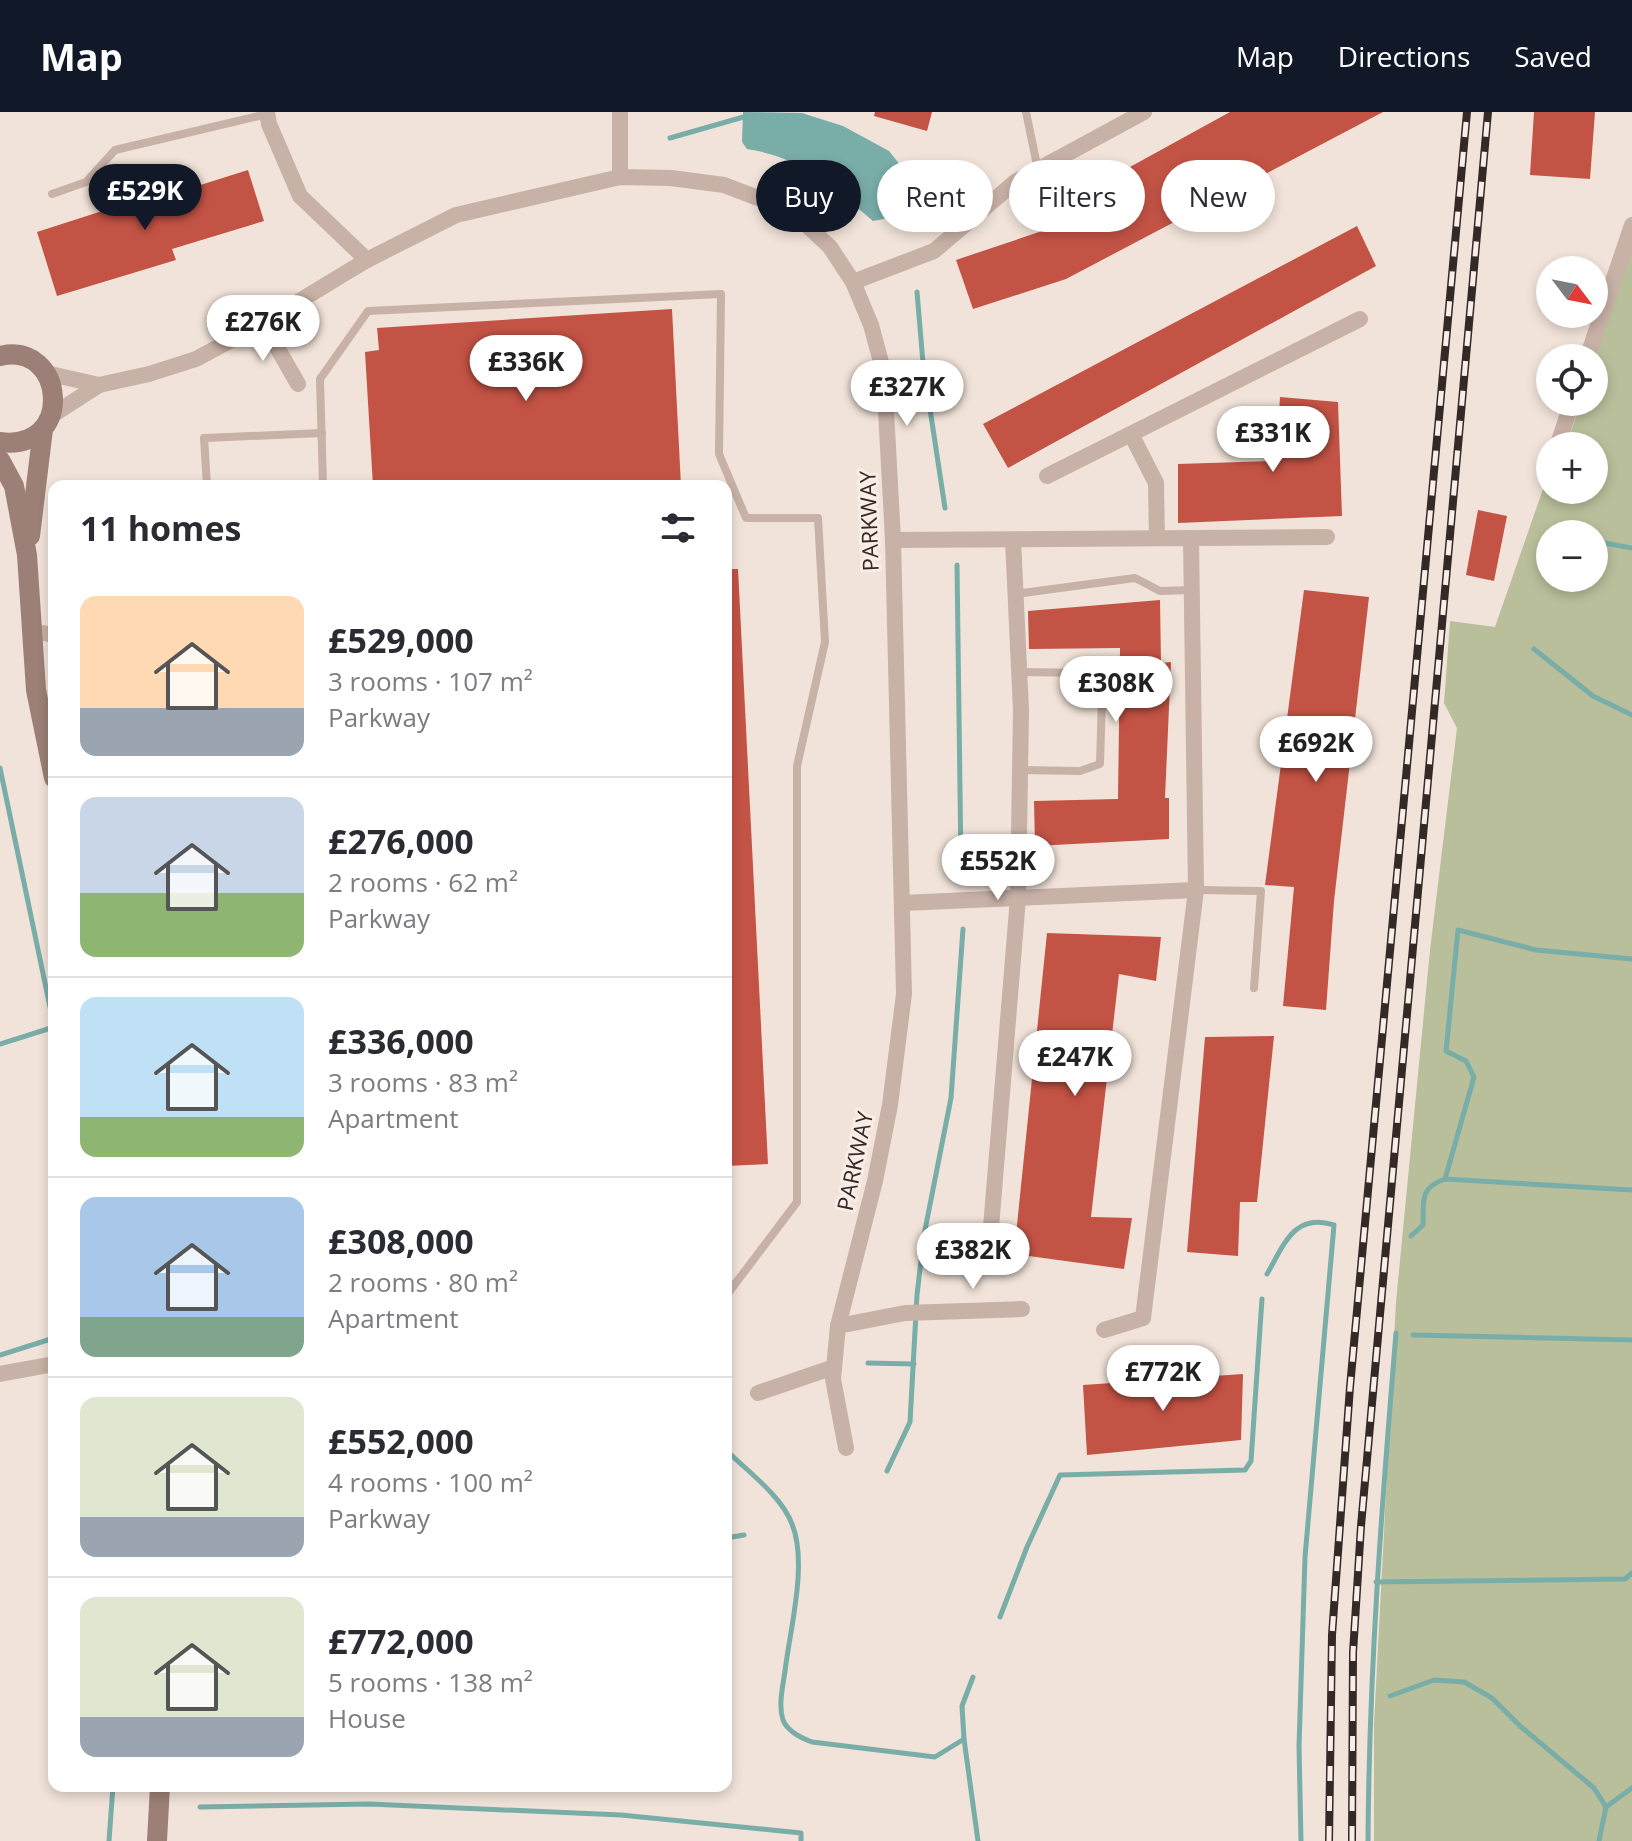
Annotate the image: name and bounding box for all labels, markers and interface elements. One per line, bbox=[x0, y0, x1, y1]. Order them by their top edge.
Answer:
text: Map bbox=[40, 30, 123, 82]
text: Map bbox=[1236, 37, 1294, 75]
text: Directions bbox=[1338, 37, 1470, 75]
text: Saved bbox=[1514, 37, 1592, 75]
chip: Buy bbox=[756, 160, 861, 232]
chip: Rent bbox=[877, 160, 993, 232]
chip: Filters bbox=[1009, 160, 1145, 232]
chip: New bbox=[1161, 160, 1275, 232]
pin: £529K bbox=[89, 164, 201, 232]
text: £529K bbox=[107, 172, 183, 208]
north arrow bbox=[1536, 256, 1608, 328]
map controls bbox=[1536, 256, 1608, 592]
pin: £276K bbox=[207, 295, 319, 363]
text: £276K bbox=[225, 303, 301, 339]
pin: £336K bbox=[470, 335, 582, 403]
text: £336K bbox=[488, 343, 564, 379]
button: locate bbox=[1536, 344, 1608, 416]
pin: £327K bbox=[851, 360, 963, 428]
text: £327K bbox=[869, 368, 945, 404]
pin: £331K bbox=[1217, 406, 1329, 474]
text: £331K bbox=[1235, 414, 1311, 450]
button: + bbox=[1536, 432, 1608, 504]
street label: PARKWAY bbox=[851, 469, 885, 572]
text: 11 homes bbox=[80, 505, 241, 551]
icon: filters bbox=[656, 506, 700, 550]
button: − bbox=[1536, 520, 1608, 592]
text: £529,000 bbox=[328, 617, 474, 663]
icon: home bbox=[144, 628, 240, 724]
pin: £308K bbox=[1060, 656, 1172, 724]
text: 3 rooms · 107 m² bbox=[328, 663, 533, 699]
text: £308K bbox=[1078, 664, 1154, 700]
text: Parkway bbox=[328, 699, 430, 735]
pin: £692K bbox=[1260, 716, 1372, 784]
text: £692K bbox=[1278, 724, 1354, 760]
text: £276,000 bbox=[328, 818, 474, 864]
icon: home bbox=[144, 829, 240, 925]
pin: £552K bbox=[942, 834, 1054, 902]
text: £552K bbox=[960, 842, 1036, 878]
text: 2 rooms · 62 m² bbox=[328, 864, 518, 900]
text: Parkway bbox=[328, 900, 430, 936]
text: £336,000 bbox=[328, 1018, 474, 1064]
icon: home bbox=[144, 1029, 240, 1125]
pin: £247K bbox=[1019, 1030, 1131, 1098]
text: £247K bbox=[1037, 1038, 1113, 1074]
text: 3 rooms · 83 m² bbox=[328, 1064, 518, 1100]
text: Apartment bbox=[328, 1100, 459, 1136]
street label: PARKWAY bbox=[829, 1108, 879, 1213]
text: £308,000 bbox=[328, 1218, 474, 1264]
pin: £382K bbox=[917, 1223, 1029, 1291]
icon: home bbox=[144, 1229, 240, 1325]
text: £382K bbox=[935, 1231, 1011, 1267]
text: 2 rooms · 80 m² bbox=[328, 1264, 518, 1300]
text: Apartment bbox=[328, 1300, 459, 1336]
pin: £772K bbox=[1107, 1345, 1219, 1413]
text: £772K bbox=[1125, 1353, 1201, 1389]
text: £552,000 bbox=[328, 1418, 474, 1464]
icon: home bbox=[144, 1429, 240, 1525]
text: 4 rooms · 100 m² bbox=[328, 1464, 533, 1500]
text: Parkway bbox=[328, 1500, 430, 1536]
text: £772,000 bbox=[328, 1618, 474, 1664]
icon: home bbox=[144, 1629, 240, 1725]
text: 5 rooms · 138 m² bbox=[328, 1664, 533, 1700]
text: House bbox=[328, 1700, 406, 1736]

